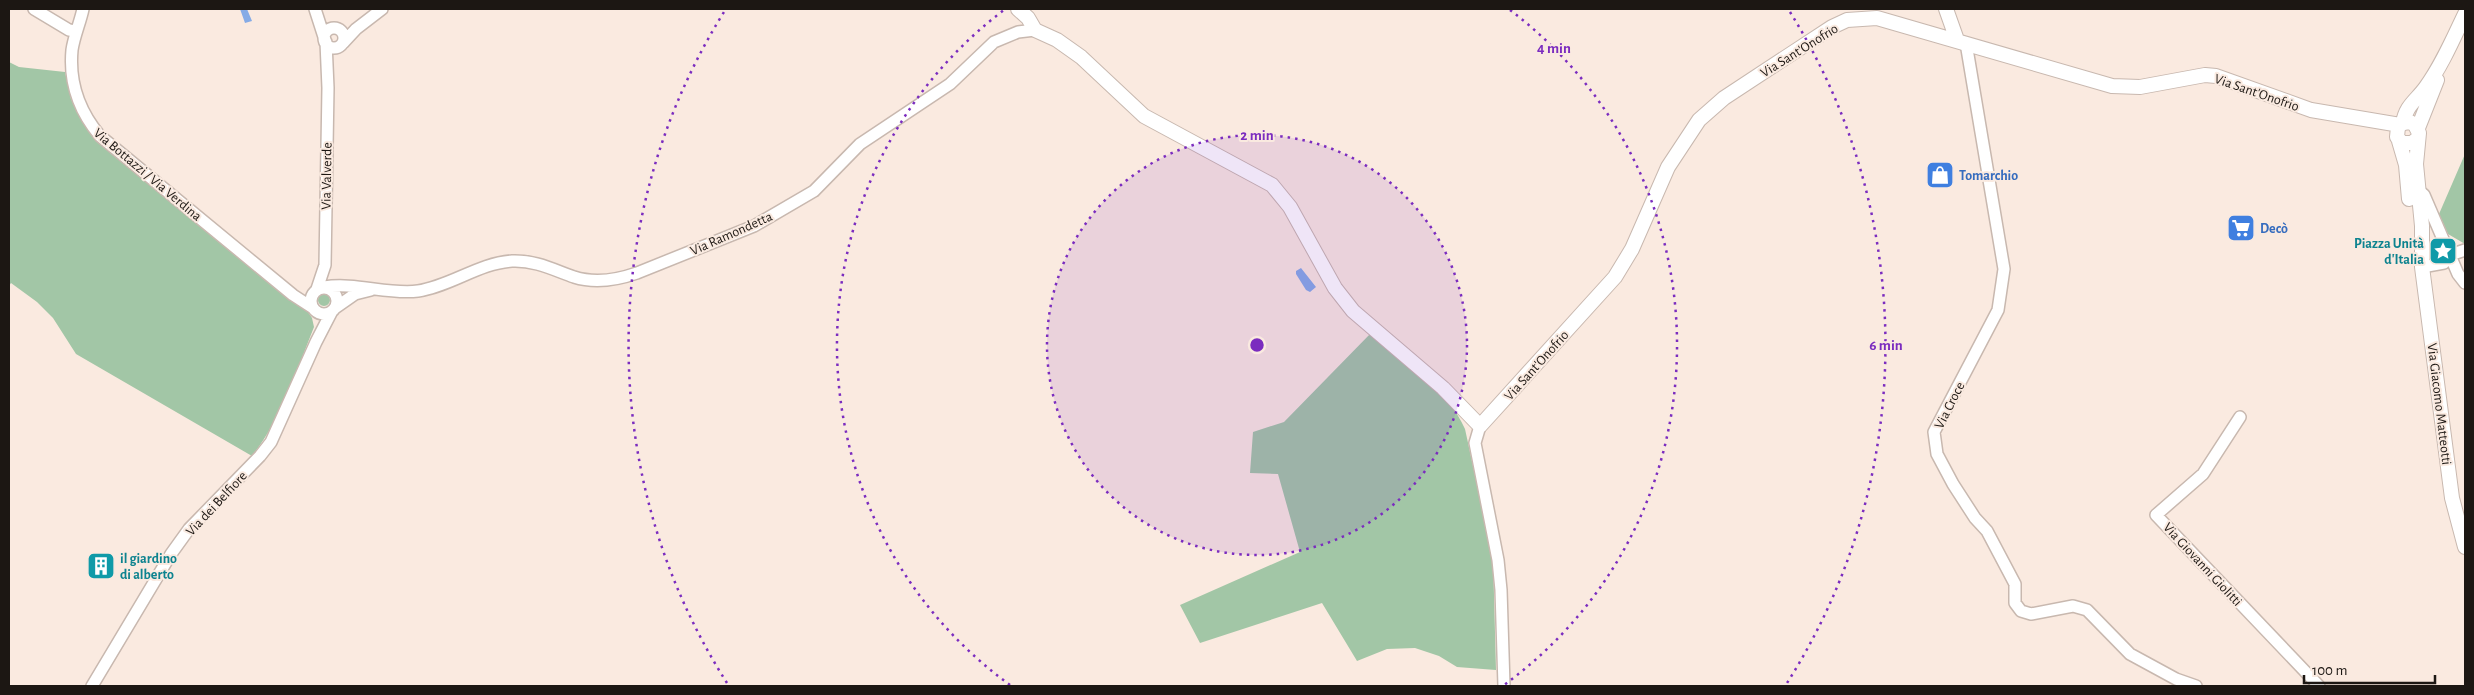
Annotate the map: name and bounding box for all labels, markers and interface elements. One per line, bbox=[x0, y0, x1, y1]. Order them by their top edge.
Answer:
street label: Via Sant'Onofrio bbox=[1758, 21, 1841, 80]
text: 4 min bbox=[1537, 41, 1571, 56]
street label: Via Sant'Onofrio bbox=[2213, 72, 2301, 114]
street label: Via Bottazzi / Via Verdina bbox=[91, 126, 204, 224]
text: 2 min bbox=[1240, 128, 1274, 143]
street label: Via Valverde bbox=[319, 142, 335, 210]
shop icon: Tomarchio bbox=[1925, 160, 1955, 190]
place label: Tomarchio bbox=[1959, 169, 2018, 183]
street label: Via Ramondetta bbox=[688, 209, 775, 258]
supermarket icon: Decò bbox=[2226, 213, 2256, 243]
place label: Decò bbox=[2260, 222, 2288, 236]
place icon: Piazza Unità d'Italia bbox=[2428, 236, 2458, 266]
place label: Piazza Unità d'Italia bbox=[2354, 237, 2424, 267]
street label: Via Sant'Onofrio bbox=[1502, 328, 1572, 403]
centre of rings bbox=[1248, 336, 1266, 354]
text: 6 min bbox=[1869, 338, 1903, 353]
street label: Via Giacomo Matteotti bbox=[2425, 342, 2453, 466]
street label: Via Croce bbox=[1932, 380, 1968, 431]
street label: Via dei Belfiore bbox=[184, 469, 250, 539]
street label: Via Giovanni Giolitti bbox=[2160, 520, 2244, 609]
building icon: il giardino di alberto bbox=[86, 551, 116, 581]
place label: il giardino di alberto bbox=[120, 552, 177, 582]
scale bar bbox=[2304, 652, 2435, 684]
text: 100 m bbox=[2312, 663, 2347, 678]

